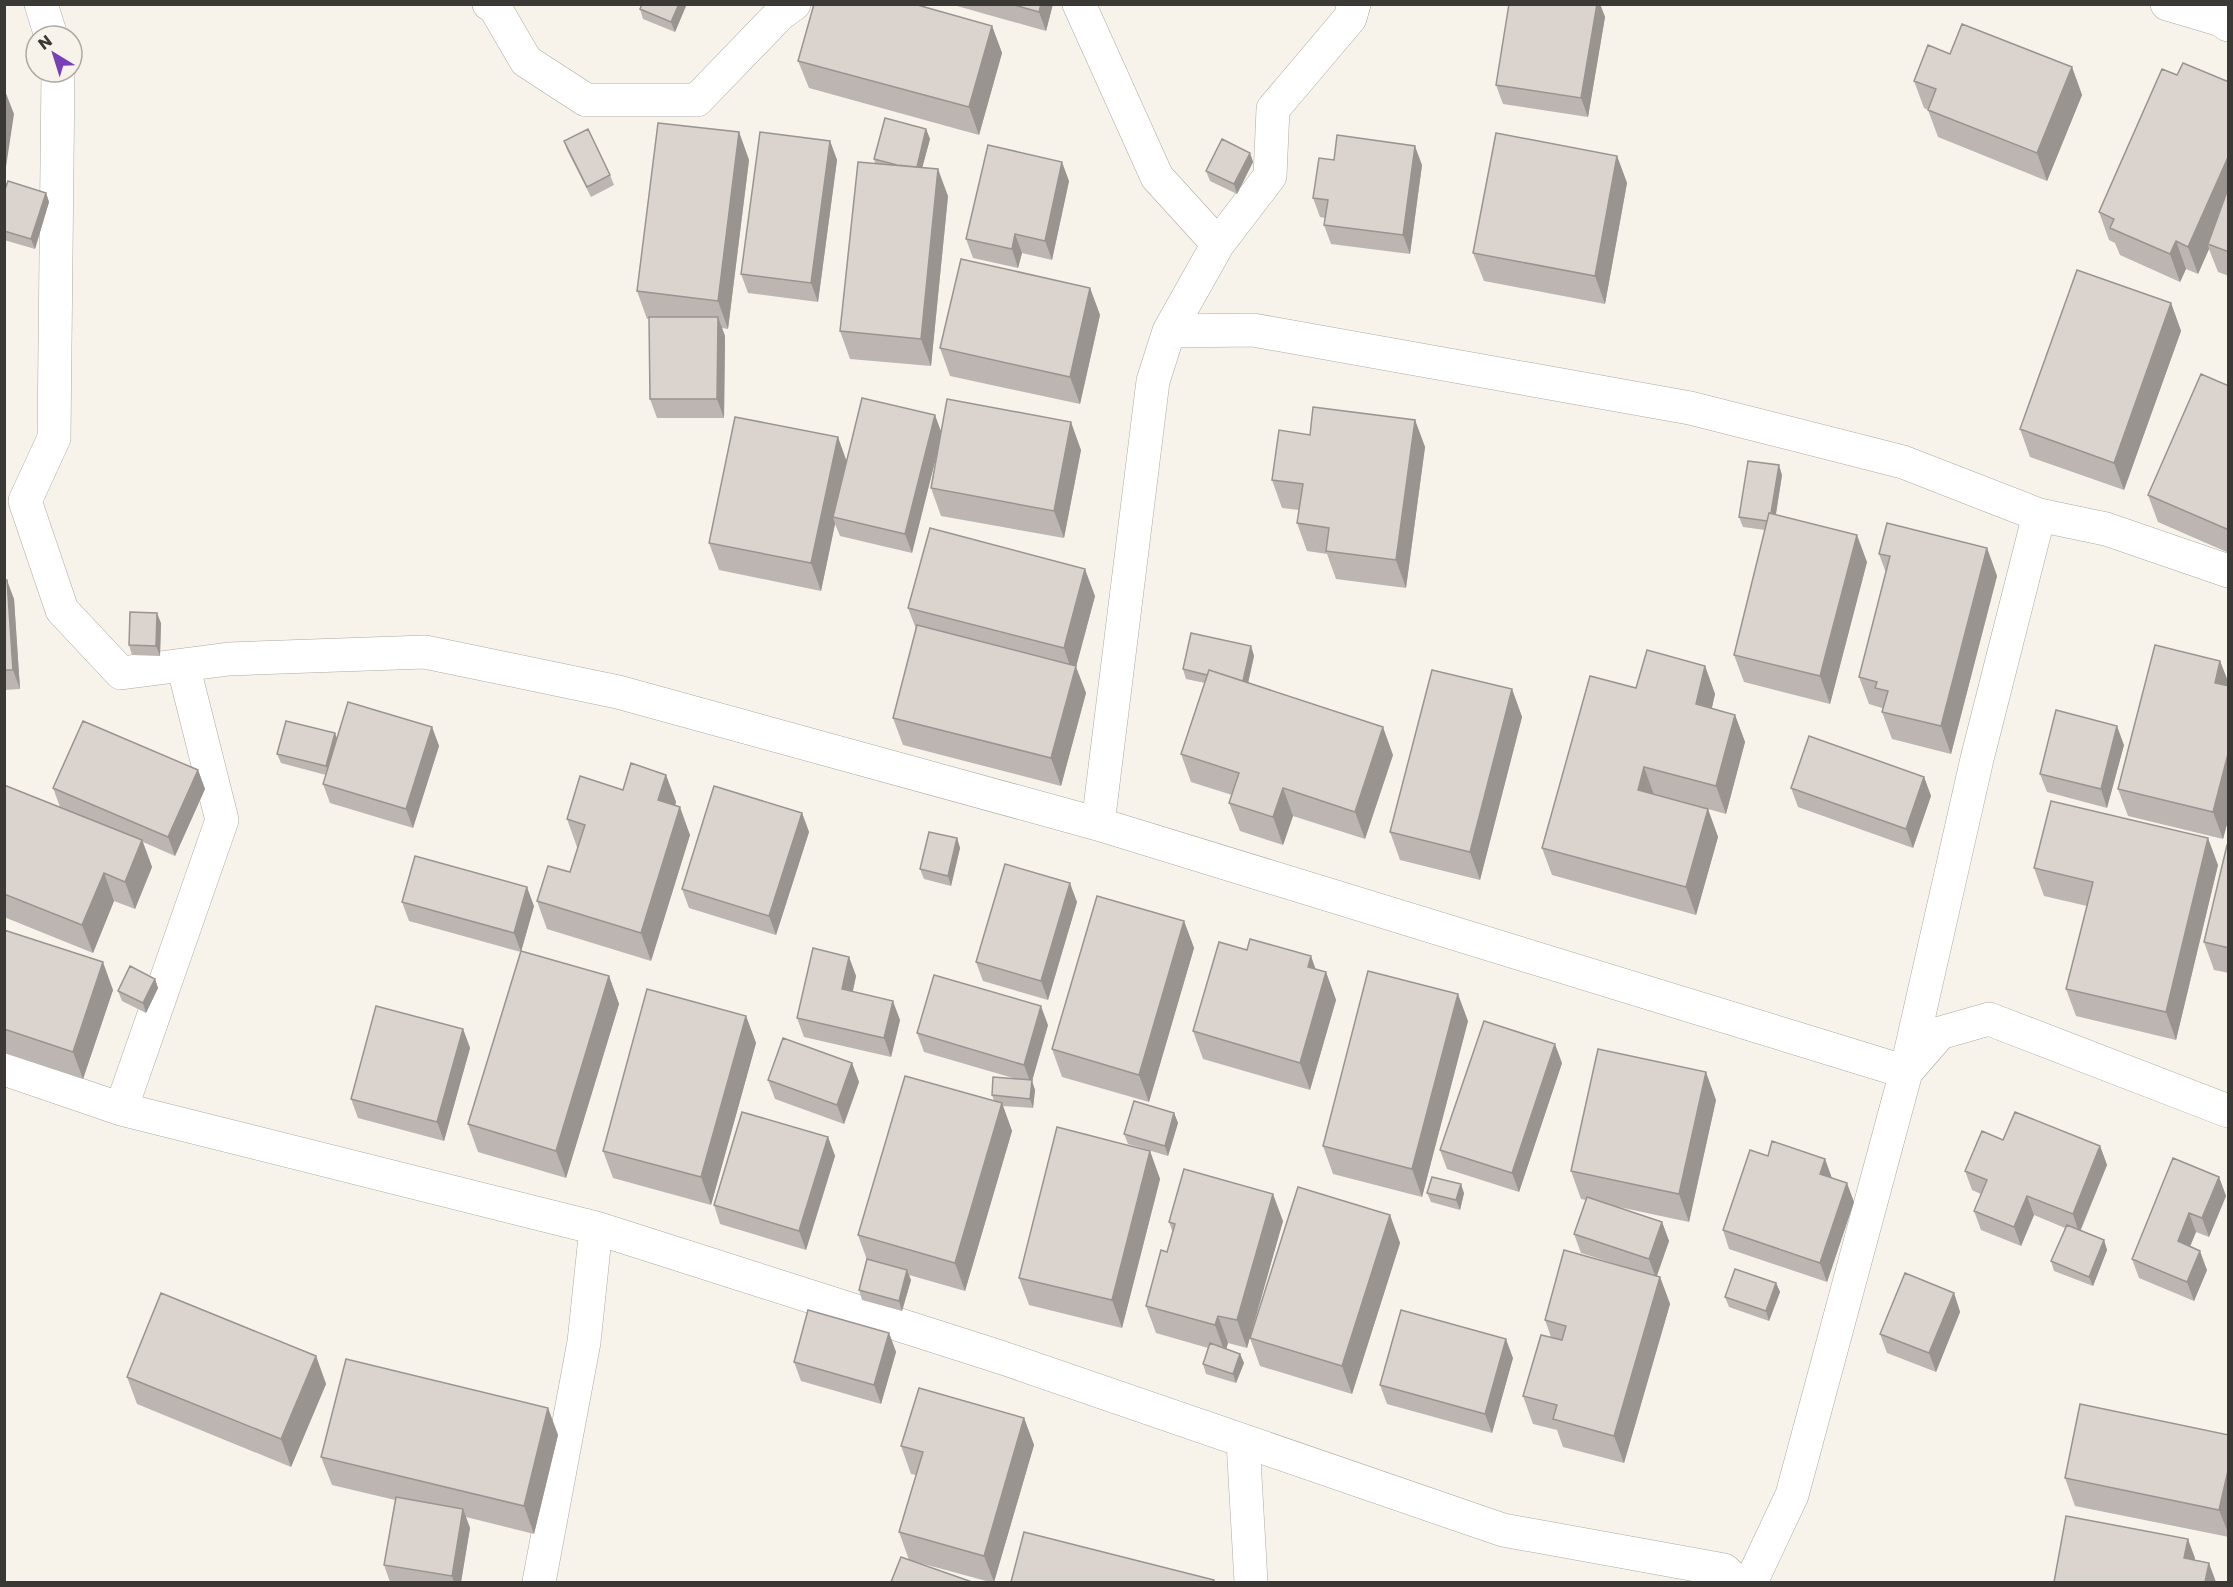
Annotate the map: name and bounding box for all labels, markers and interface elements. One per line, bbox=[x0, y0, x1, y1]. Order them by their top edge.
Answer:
north arrow bbox=[24, 24, 84, 84]
text: N bbox=[33, 30, 57, 55]

